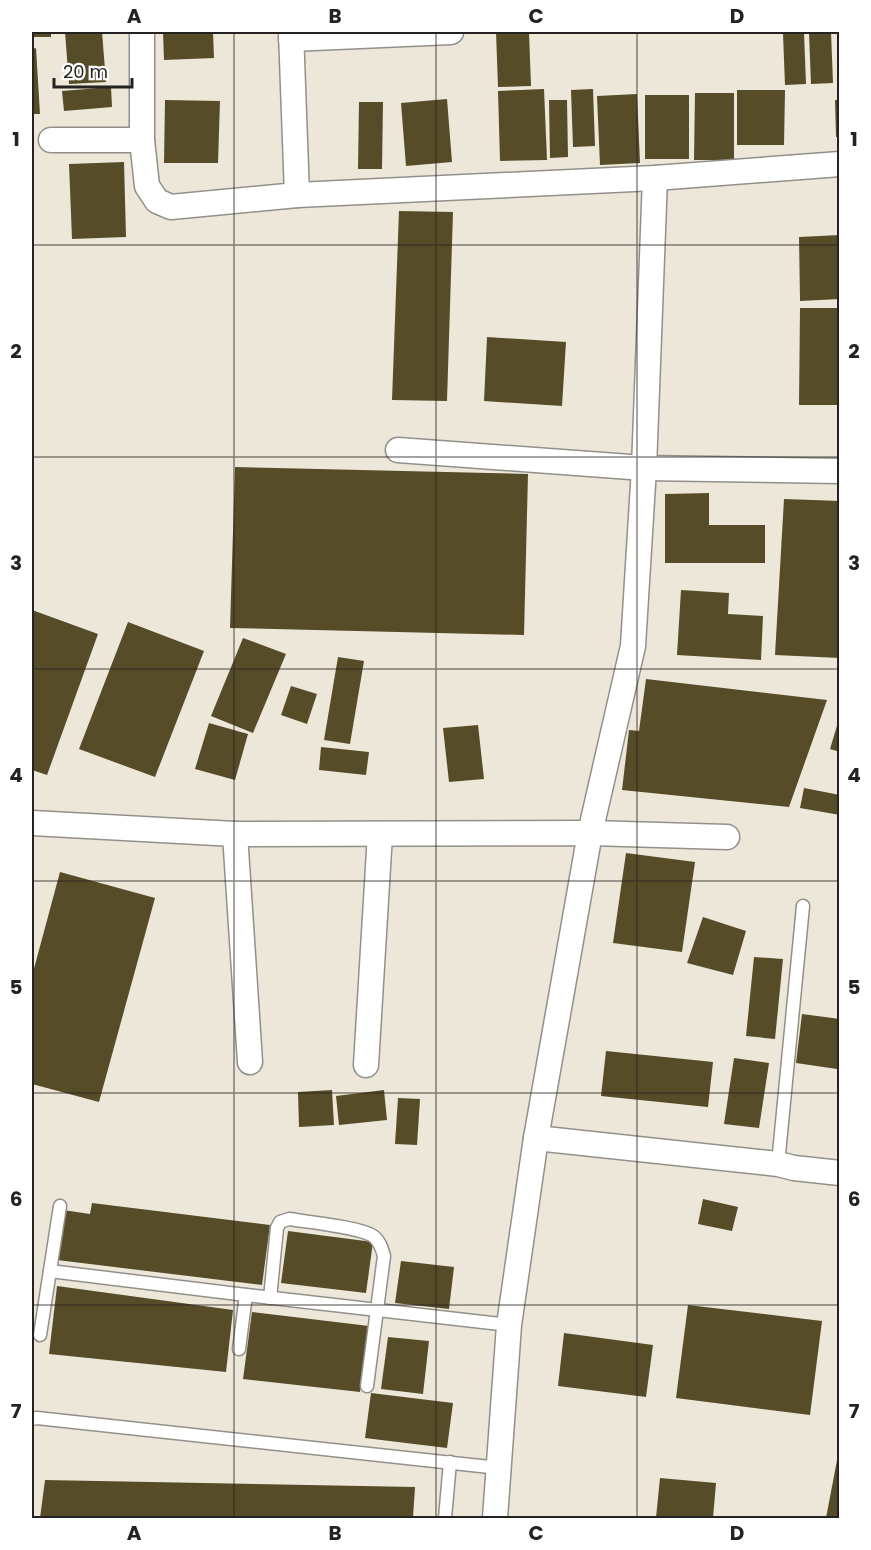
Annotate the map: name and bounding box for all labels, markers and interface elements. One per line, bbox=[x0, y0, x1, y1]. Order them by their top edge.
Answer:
text: A bbox=[127, 2, 142, 30]
text: B bbox=[328, 2, 342, 30]
text: C bbox=[528, 2, 544, 30]
text: D bbox=[730, 2, 744, 30]
scale bar bbox=[54, 51, 132, 89]
text: 20 m bbox=[63, 59, 108, 84]
text: 1 bbox=[12, 125, 20, 153]
text: 1 bbox=[850, 125, 858, 153]
text: 2 bbox=[10, 337, 22, 365]
text: 2 bbox=[848, 337, 860, 365]
text: 3 bbox=[10, 549, 22, 577]
text: 3 bbox=[848, 549, 860, 577]
text: 4 bbox=[9, 761, 23, 789]
text: 4 bbox=[847, 761, 861, 789]
text: 5 bbox=[10, 973, 23, 1001]
text: 5 bbox=[848, 973, 861, 1001]
text: 6 bbox=[10, 1185, 22, 1213]
text: 6 bbox=[848, 1185, 860, 1213]
text: 7 bbox=[11, 1397, 22, 1425]
text: 7 bbox=[849, 1397, 860, 1425]
text: A bbox=[127, 1519, 142, 1547]
text: B bbox=[328, 1519, 342, 1547]
text: C bbox=[528, 1519, 544, 1547]
text: D bbox=[730, 1519, 744, 1547]

